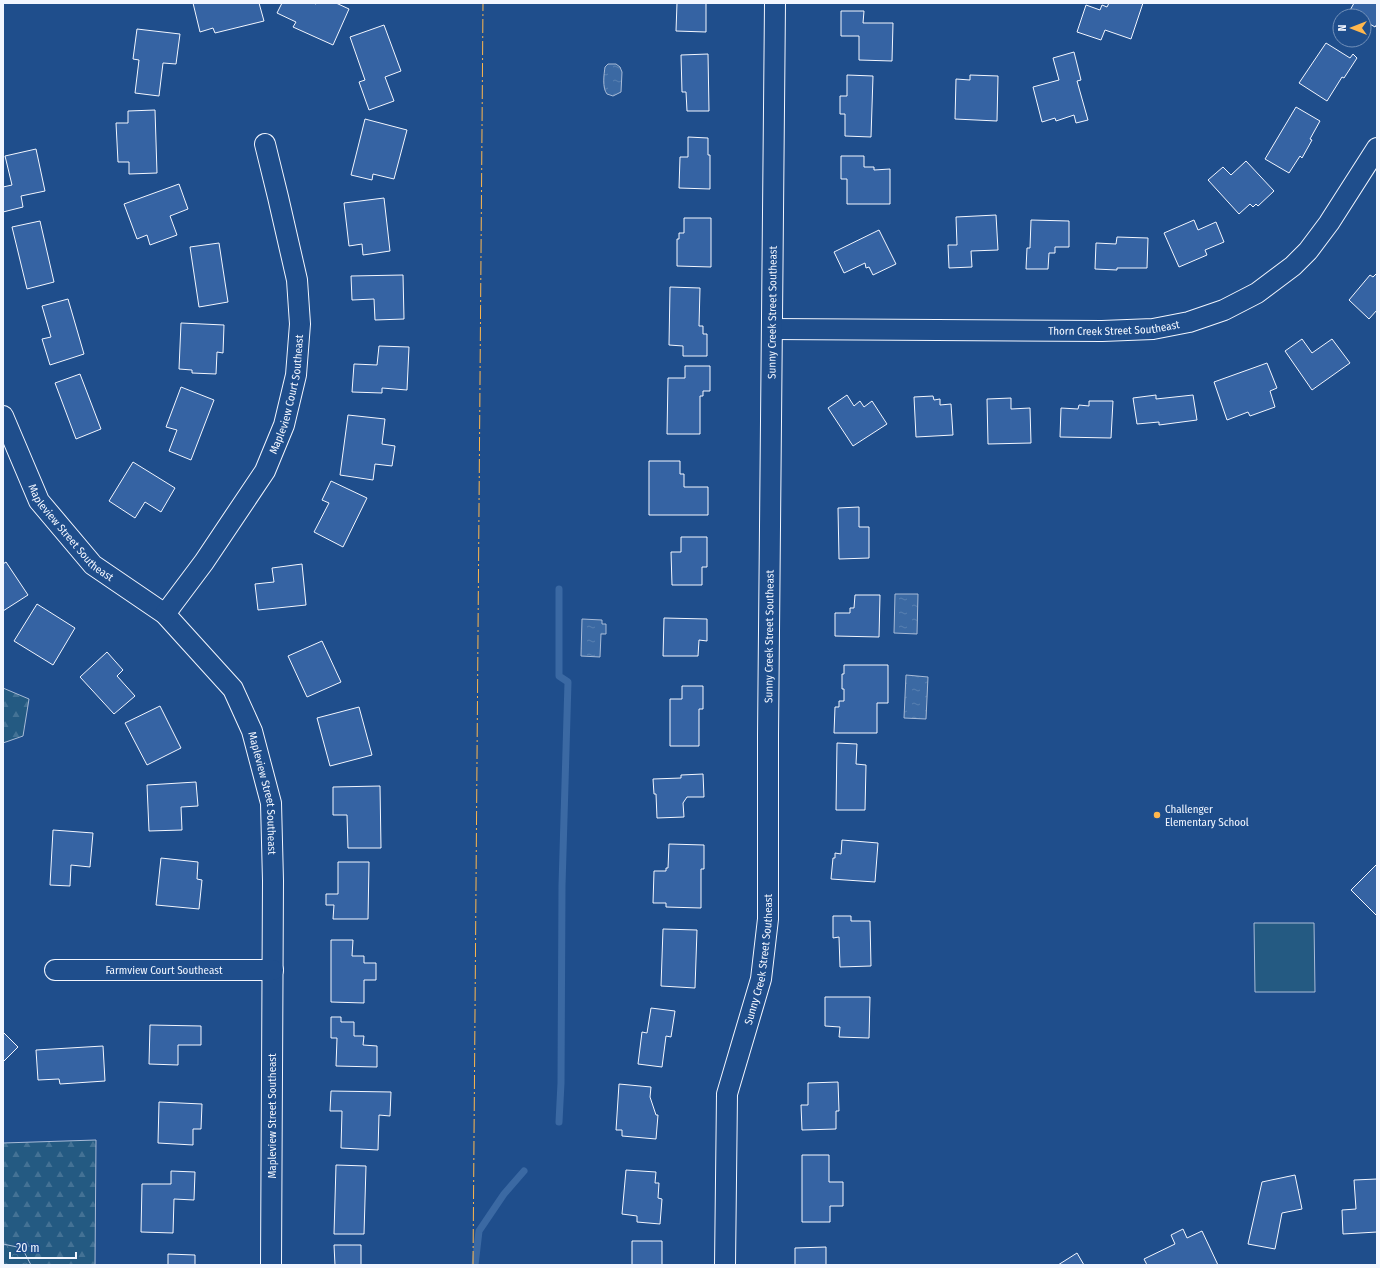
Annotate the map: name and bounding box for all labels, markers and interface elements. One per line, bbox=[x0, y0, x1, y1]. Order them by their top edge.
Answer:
north arrow bbox=[1332, 8, 1372, 48]
text: N bbox=[1336, 25, 1349, 31]
street label: Sunny Creek Street Southeast bbox=[765, 245, 780, 379]
street label: Thorn Creek Street Southeast bbox=[1048, 318, 1181, 338]
street label: Mapleview Court Southeast bbox=[267, 334, 306, 456]
street label: Mapleview Street Southeast bbox=[26, 482, 116, 584]
street label: Sunny Creek Street Southeast bbox=[762, 569, 777, 703]
street label: Mapleview Street Southeast bbox=[245, 730, 278, 855]
place label: Challenger Elementary School bbox=[1165, 803, 1249, 829]
marker: Challenger Elementary School bbox=[1152, 810, 1162, 820]
street label: Sunny Creek Street Southeast bbox=[742, 893, 775, 1026]
street label: Farmview Court Southeast bbox=[105, 964, 223, 977]
street label: Mapleview Street Southeast bbox=[266, 1053, 279, 1179]
scale bar bbox=[10, 1234, 76, 1260]
text: 20 m bbox=[16, 1241, 40, 1255]

